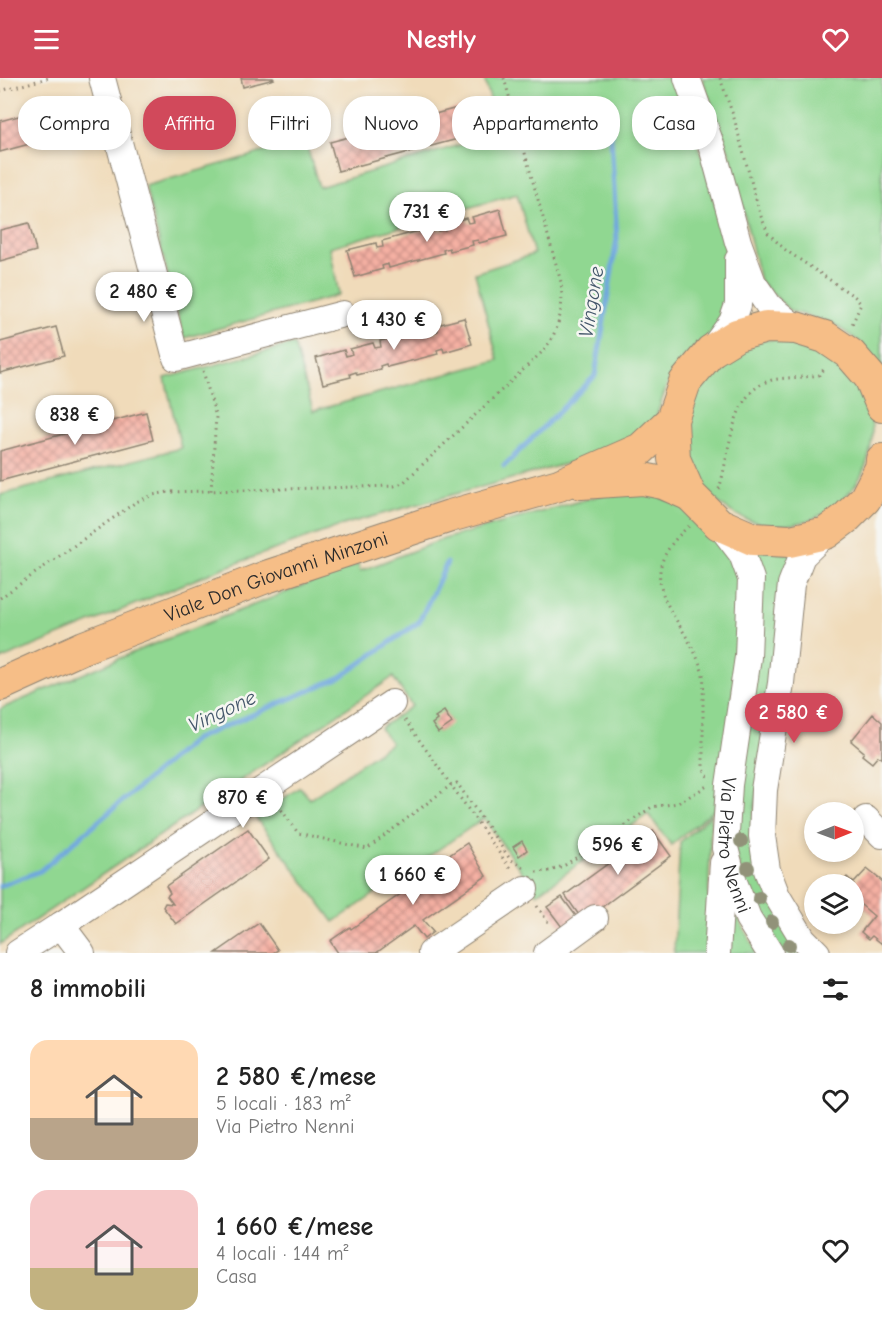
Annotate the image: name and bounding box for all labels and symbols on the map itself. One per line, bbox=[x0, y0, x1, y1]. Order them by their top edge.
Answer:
pin: 731 € bbox=[385, 192, 469, 243]
water label: Vingone bbox=[574, 264, 609, 339]
pin: 2 480 € bbox=[89, 272, 199, 323]
pin: 1 430 € bbox=[339, 300, 449, 351]
pin: 838 € bbox=[33, 395, 117, 446]
street label: Viale Don Giovanni Minzoni bbox=[161, 526, 391, 627]
water label: Vingone bbox=[184, 685, 260, 737]
pin: 2 580 € bbox=[739, 693, 849, 744]
street label: Via Pietro Nenni bbox=[713, 775, 756, 916]
pin: 870 € bbox=[201, 778, 285, 829]
north arrow bbox=[804, 802, 864, 862]
pin: 596 € bbox=[576, 825, 660, 876]
pin: 1 660 € bbox=[358, 855, 468, 906]

